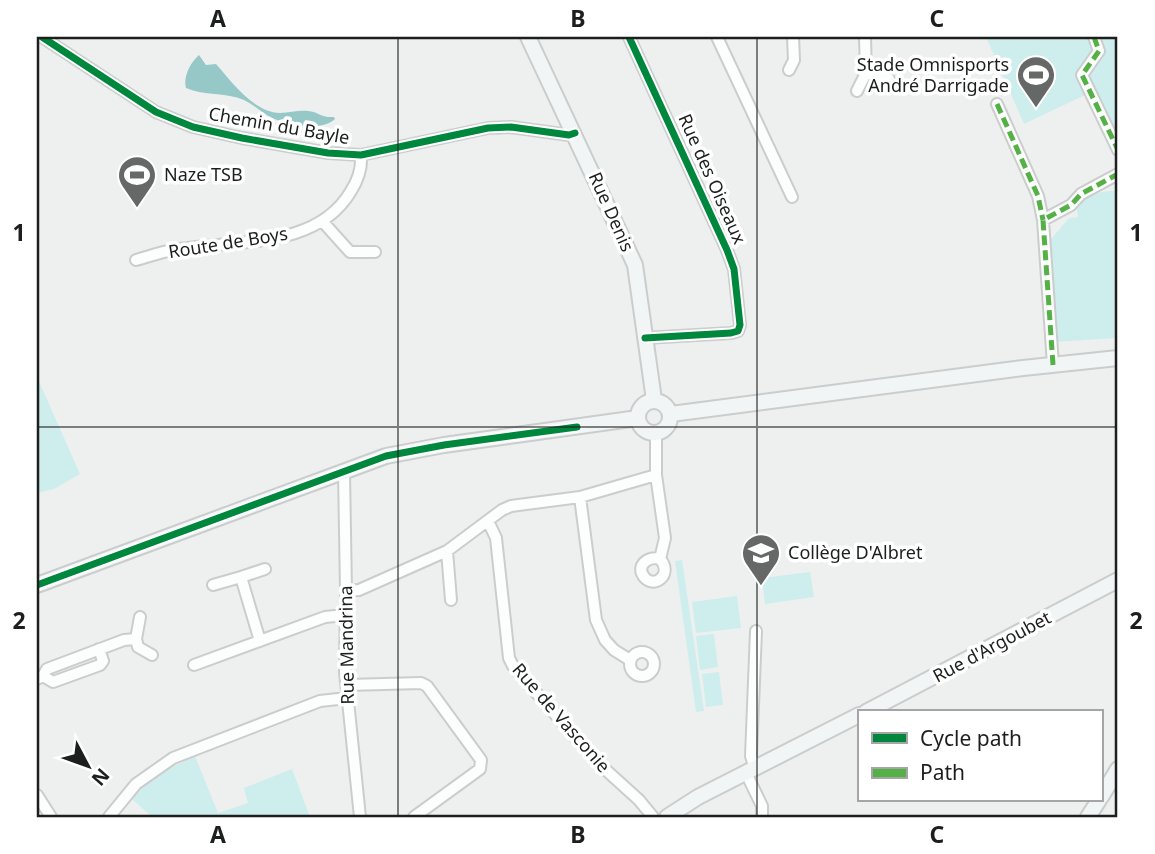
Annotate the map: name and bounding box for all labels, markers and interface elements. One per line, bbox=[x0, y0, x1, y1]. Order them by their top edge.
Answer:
text: A bbox=[210, 2, 226, 34]
text: B bbox=[570, 2, 586, 34]
text: C bbox=[930, 2, 945, 34]
place label: Stade Omnisports André Darrigade bbox=[857, 52, 1009, 97]
sports icon: Stade Omnisports André Darrigade bbox=[1015, 54, 1057, 109]
street label: Chemin du Bayle bbox=[207, 101, 351, 149]
street label: Rue des Oiseaux bbox=[673, 110, 753, 248]
sports icon: Naze TSB bbox=[116, 154, 158, 209]
place label: Naze TSB bbox=[164, 162, 243, 186]
street label: Rue Denis bbox=[584, 168, 640, 255]
text: 1 bbox=[12, 216, 26, 248]
text: 1 bbox=[1129, 216, 1143, 248]
street label: Route de Boys bbox=[166, 221, 289, 263]
school or university icon: Collège D'Albret bbox=[740, 532, 782, 587]
place label: Collège D'Albret bbox=[788, 540, 923, 564]
street label: Rue Mandrina bbox=[333, 585, 359, 705]
text: 2 bbox=[12, 604, 26, 636]
text: 2 bbox=[1129, 604, 1143, 636]
street label: Rue d'Argoubet bbox=[928, 605, 1055, 687]
street label: Rue de Vasconie bbox=[508, 658, 616, 777]
legend bbox=[858, 710, 1102, 802]
text: Cycle path bbox=[920, 724, 1022, 752]
north arrow bbox=[52, 732, 122, 802]
text: Path bbox=[920, 758, 965, 786]
text: N bbox=[86, 763, 116, 792]
text: A bbox=[210, 818, 226, 850]
text: B bbox=[570, 818, 586, 850]
text: C bbox=[930, 818, 945, 850]

